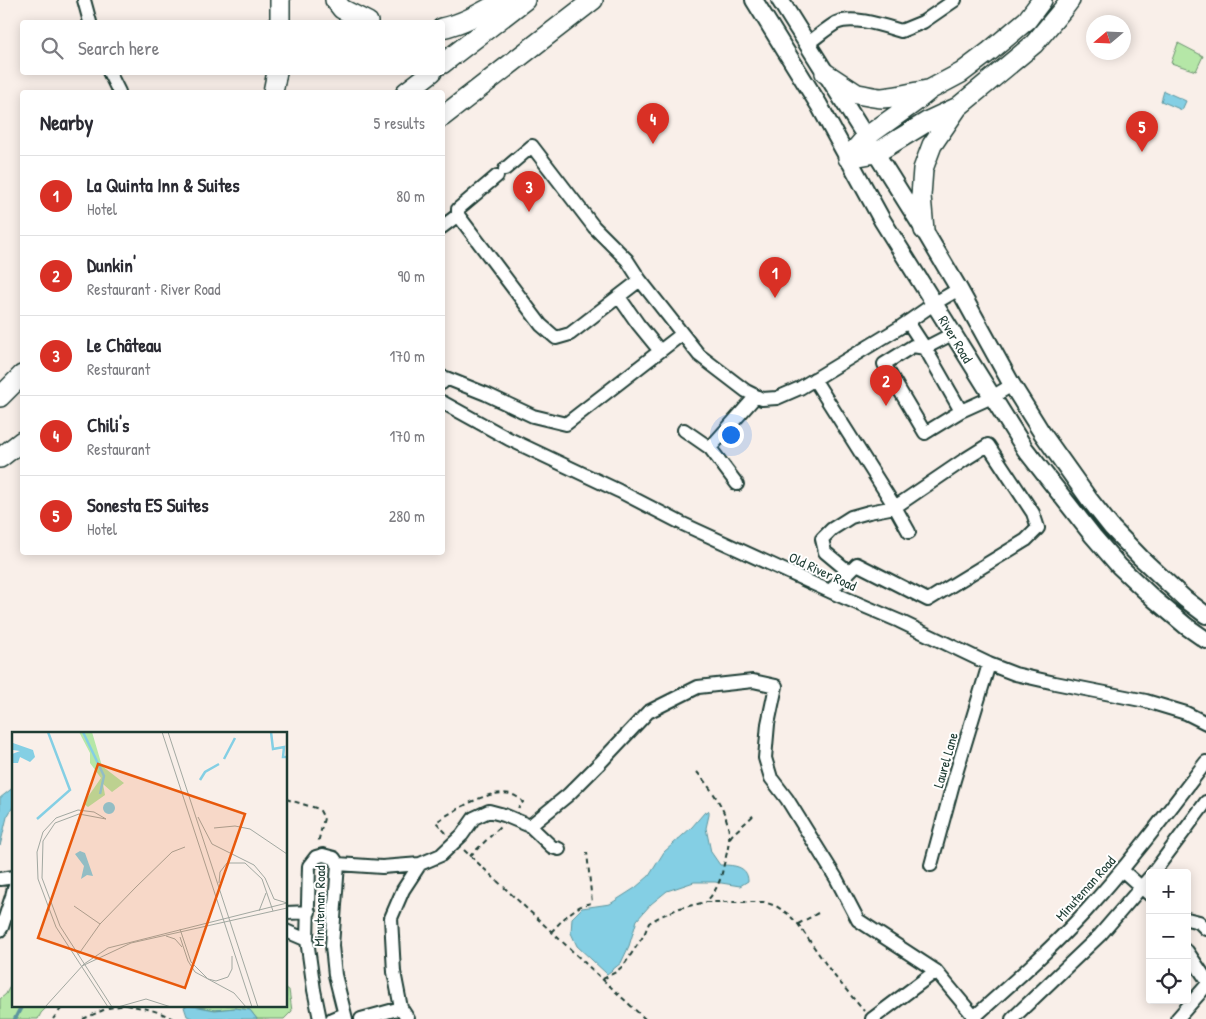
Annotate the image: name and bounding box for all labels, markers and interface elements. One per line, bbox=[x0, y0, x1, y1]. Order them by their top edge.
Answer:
north arrow bbox=[1086, 15, 1131, 60]
search box bbox=[20, 20, 445, 75]
icon: search bbox=[38, 34, 66, 62]
text: Search here bbox=[78, 35, 159, 61]
pin: 4 bbox=[637, 103, 669, 144]
text: Nearby bbox=[40, 108, 93, 137]
pin: 5 bbox=[1126, 111, 1158, 152]
text: 5 results bbox=[374, 112, 425, 134]
pin: 3 bbox=[513, 171, 545, 212]
text: La Quinta Inn & Suites bbox=[87, 172, 240, 198]
text: 1 bbox=[53, 185, 59, 207]
text: 80 m bbox=[396, 185, 425, 207]
text: Hotel bbox=[87, 198, 117, 220]
text: Dunkin' bbox=[87, 252, 136, 278]
pin: 1 bbox=[759, 257, 791, 298]
text: 2 bbox=[52, 265, 60, 287]
text: 90 m bbox=[397, 265, 425, 287]
text: Restaurant · River Road bbox=[87, 278, 220, 300]
street label: River Road bbox=[934, 312, 978, 367]
text: Le Château bbox=[87, 332, 161, 358]
text: 3 bbox=[52, 345, 60, 367]
text: 170 m bbox=[390, 345, 425, 367]
text: Restaurant bbox=[87, 358, 150, 380]
pin: 2 bbox=[870, 365, 902, 406]
text: Chili's bbox=[87, 412, 129, 438]
your location bbox=[718, 422, 744, 448]
text: 4 bbox=[53, 425, 59, 447]
text: 170 m bbox=[390, 425, 425, 447]
text: Restaurant bbox=[87, 438, 150, 460]
text: Sonesta ES Suites bbox=[87, 492, 209, 518]
text: 5 bbox=[53, 505, 59, 527]
text: 280 m bbox=[389, 505, 425, 527]
text: Hotel bbox=[87, 518, 117, 540]
street label: Old River Road bbox=[786, 547, 860, 595]
street label: Laurel Lane bbox=[928, 730, 962, 790]
inset map bbox=[12, 732, 288, 1006]
street label: Minuteman Road bbox=[1051, 851, 1120, 925]
street label: Minuteman Road bbox=[309, 865, 329, 947]
map controls bbox=[1146, 869, 1191, 1004]
button: + bbox=[1146, 869, 1191, 914]
button: − bbox=[1146, 914, 1191, 959]
button: locate bbox=[1146, 959, 1191, 1004]

